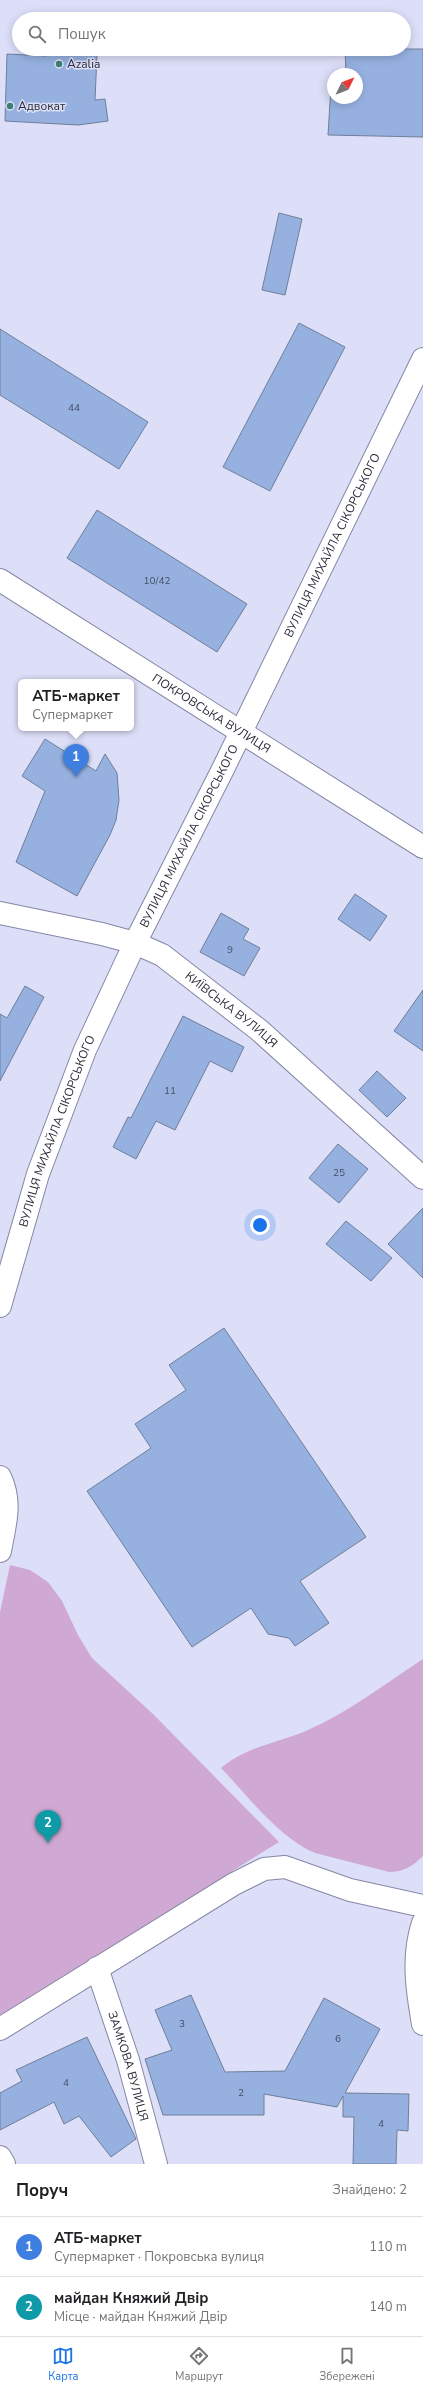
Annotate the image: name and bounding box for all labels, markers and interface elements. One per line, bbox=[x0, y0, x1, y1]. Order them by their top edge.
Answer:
search box bbox=[12, 12, 411, 56]
icon: search bbox=[26, 23, 48, 45]
text: Пошук bbox=[58, 24, 106, 44]
place label: Azalia bbox=[67, 56, 100, 72]
marker: Azalia bbox=[54, 59, 64, 69]
north arrow bbox=[327, 68, 363, 104]
place label: Адвокат bbox=[18, 98, 66, 114]
marker: Адвокат bbox=[5, 101, 15, 111]
house number: 44 bbox=[68, 401, 80, 415]
street label: ВУЛИЦЯ МИХАЙЛА СІКОРСЬКОГО bbox=[280, 451, 384, 640]
house number: 10/42 bbox=[144, 574, 170, 588]
street label: ПОКРОВСЬКА ВУЛИЦЯ bbox=[149, 670, 274, 757]
popup bbox=[18, 679, 134, 731]
text: АТБ-маркет bbox=[32, 686, 120, 706]
text: Супермаркет bbox=[32, 706, 113, 724]
street label: ВУЛИЦЯ МИХАЙЛА СІКОРСЬКОГО bbox=[136, 742, 242, 930]
pin: 1 bbox=[63, 744, 89, 777]
house number: 9 bbox=[227, 943, 233, 957]
street label: КИЇВСЬКА ВУЛИЦЯ bbox=[182, 968, 281, 1051]
street label: ВУЛИЦЯ МИХАЙЛА СІКОРСЬКОГО bbox=[15, 1033, 99, 1229]
house number: 11 bbox=[164, 1084, 176, 1098]
house number: 25 bbox=[333, 1166, 345, 1180]
your location bbox=[250, 1215, 270, 1235]
pin: 2 bbox=[35, 1810, 61, 1843]
street label: ЗАМКОВА ВУЛИЦЯ bbox=[104, 2009, 152, 2123]
house number: 3 bbox=[179, 2017, 185, 2031]
house number: 6 bbox=[335, 2032, 341, 2046]
house number: 4 bbox=[63, 2076, 69, 2090]
house number: 2 bbox=[238, 2086, 244, 2100]
house number: 4 bbox=[378, 2117, 384, 2131]
text: Поруч bbox=[16, 2179, 68, 2202]
text: Знайдено: 2 bbox=[333, 2181, 407, 2199]
text: АТБ-маркет bbox=[54, 2228, 142, 2248]
text: 1 bbox=[25, 2238, 33, 2256]
text: 110 m bbox=[369, 2238, 407, 2256]
text: Супермаркет · Покровська вулиця bbox=[54, 2248, 264, 2266]
text: майдан Княжий Двір bbox=[54, 2288, 209, 2308]
text: 2 bbox=[25, 2298, 33, 2316]
text: 140 m bbox=[369, 2298, 407, 2316]
text: Місце · майдан Княжий Двір bbox=[54, 2308, 228, 2326]
tab: Карта bbox=[48, 2345, 79, 2384]
tab: Маршрут bbox=[175, 2345, 223, 2384]
tab: Збережені bbox=[319, 2345, 375, 2384]

